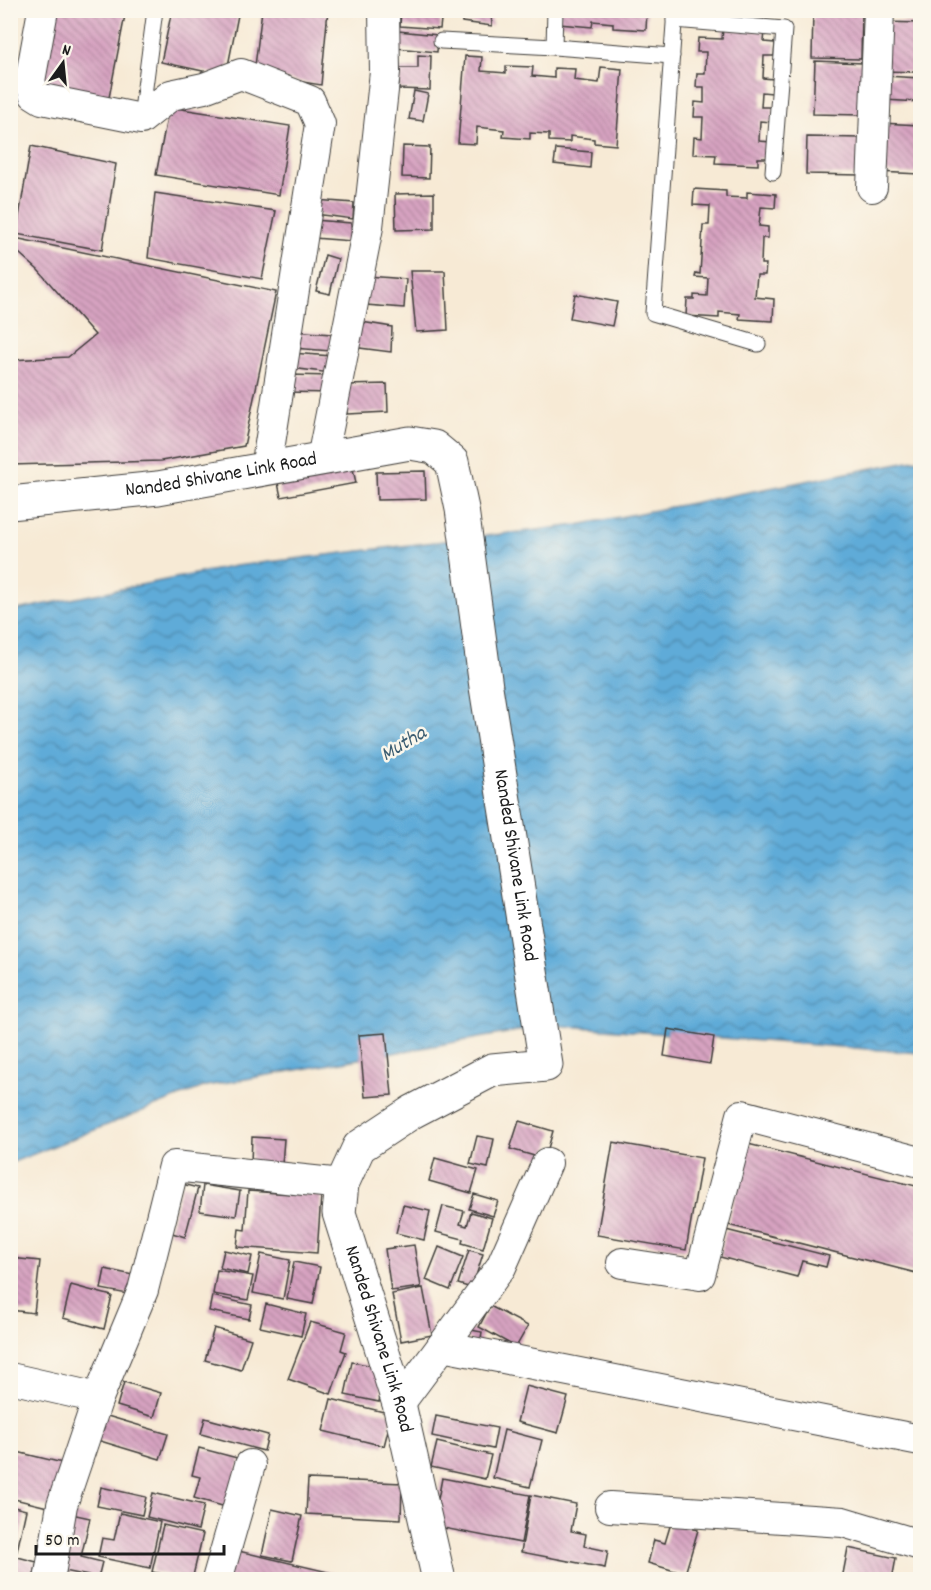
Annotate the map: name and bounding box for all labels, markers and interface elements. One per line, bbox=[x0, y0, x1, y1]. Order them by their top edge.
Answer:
north arrow bbox=[33, 33, 93, 93]
text: N bbox=[59, 39, 73, 63]
street label: Nanded Shivane Link Road bbox=[124, 446, 319, 505]
water label: Mutha bbox=[375, 719, 434, 770]
street label: Nanded Shivane Link Road bbox=[485, 768, 543, 964]
street label: Nanded Shivane Link Road bbox=[336, 1242, 419, 1435]
scale bar bbox=[36, 1518, 224, 1556]
text: 50 m bbox=[45, 1529, 80, 1554]

